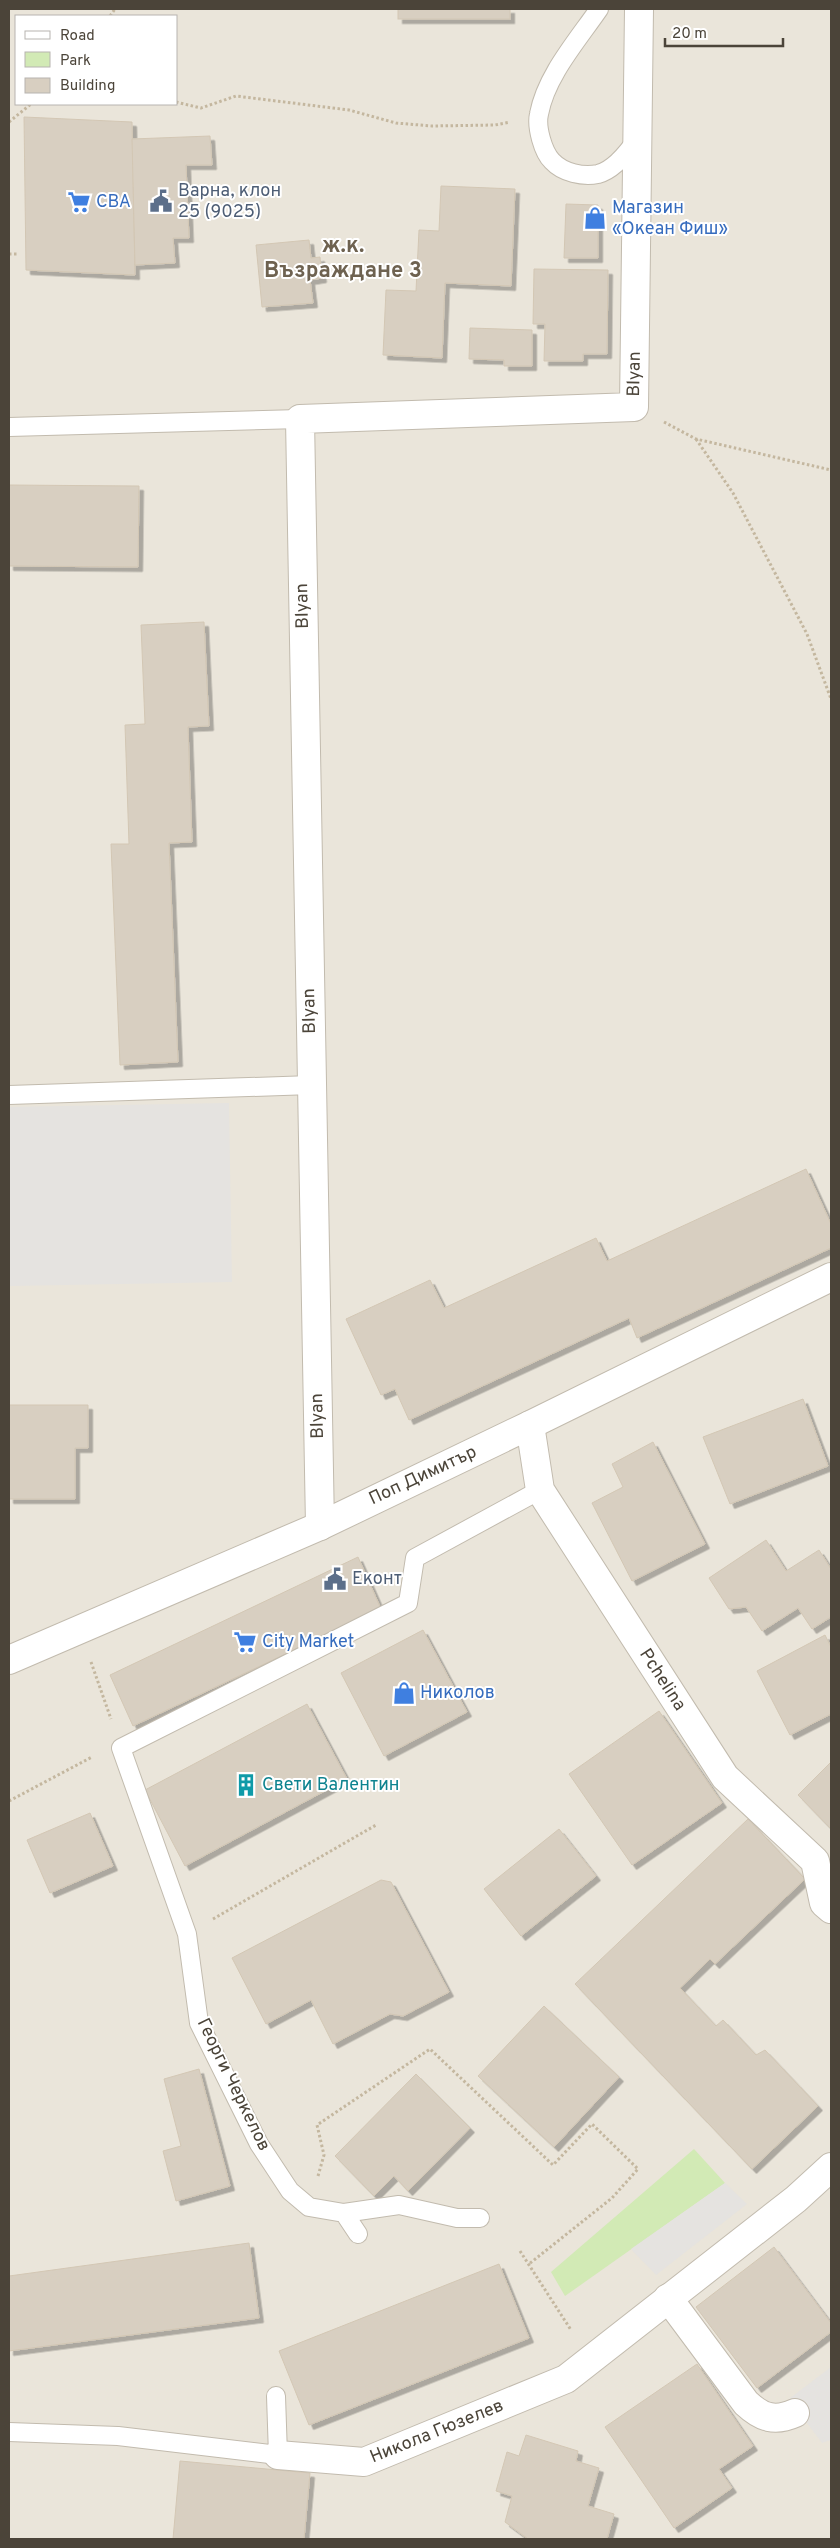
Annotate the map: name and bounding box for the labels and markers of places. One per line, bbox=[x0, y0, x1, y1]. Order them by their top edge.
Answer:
place label: Варна, клон 25 (9025) bbox=[178, 180, 281, 224]
public building icon: Варна, клон 25 (9025) bbox=[148, 188, 174, 214]
supermarket icon: CBA bbox=[66, 189, 92, 215]
place label: CBA bbox=[96, 191, 131, 214]
place label: Магазин «Океан Фиш» bbox=[612, 197, 728, 241]
shop icon: Магазин «Океан Фиш» bbox=[582, 205, 608, 231]
public building icon: Еконт bbox=[322, 1566, 348, 1592]
place label: Еконт bbox=[352, 1568, 402, 1591]
supermarket icon: City Market bbox=[232, 1629, 258, 1655]
place label: City Market bbox=[262, 1631, 354, 1654]
shop icon: Николов bbox=[391, 1680, 417, 1706]
place label: Николов bbox=[420, 1682, 495, 1705]
building icon: Свети Валентин bbox=[233, 1772, 259, 1798]
place label: Свети Валентин bbox=[262, 1774, 400, 1797]

